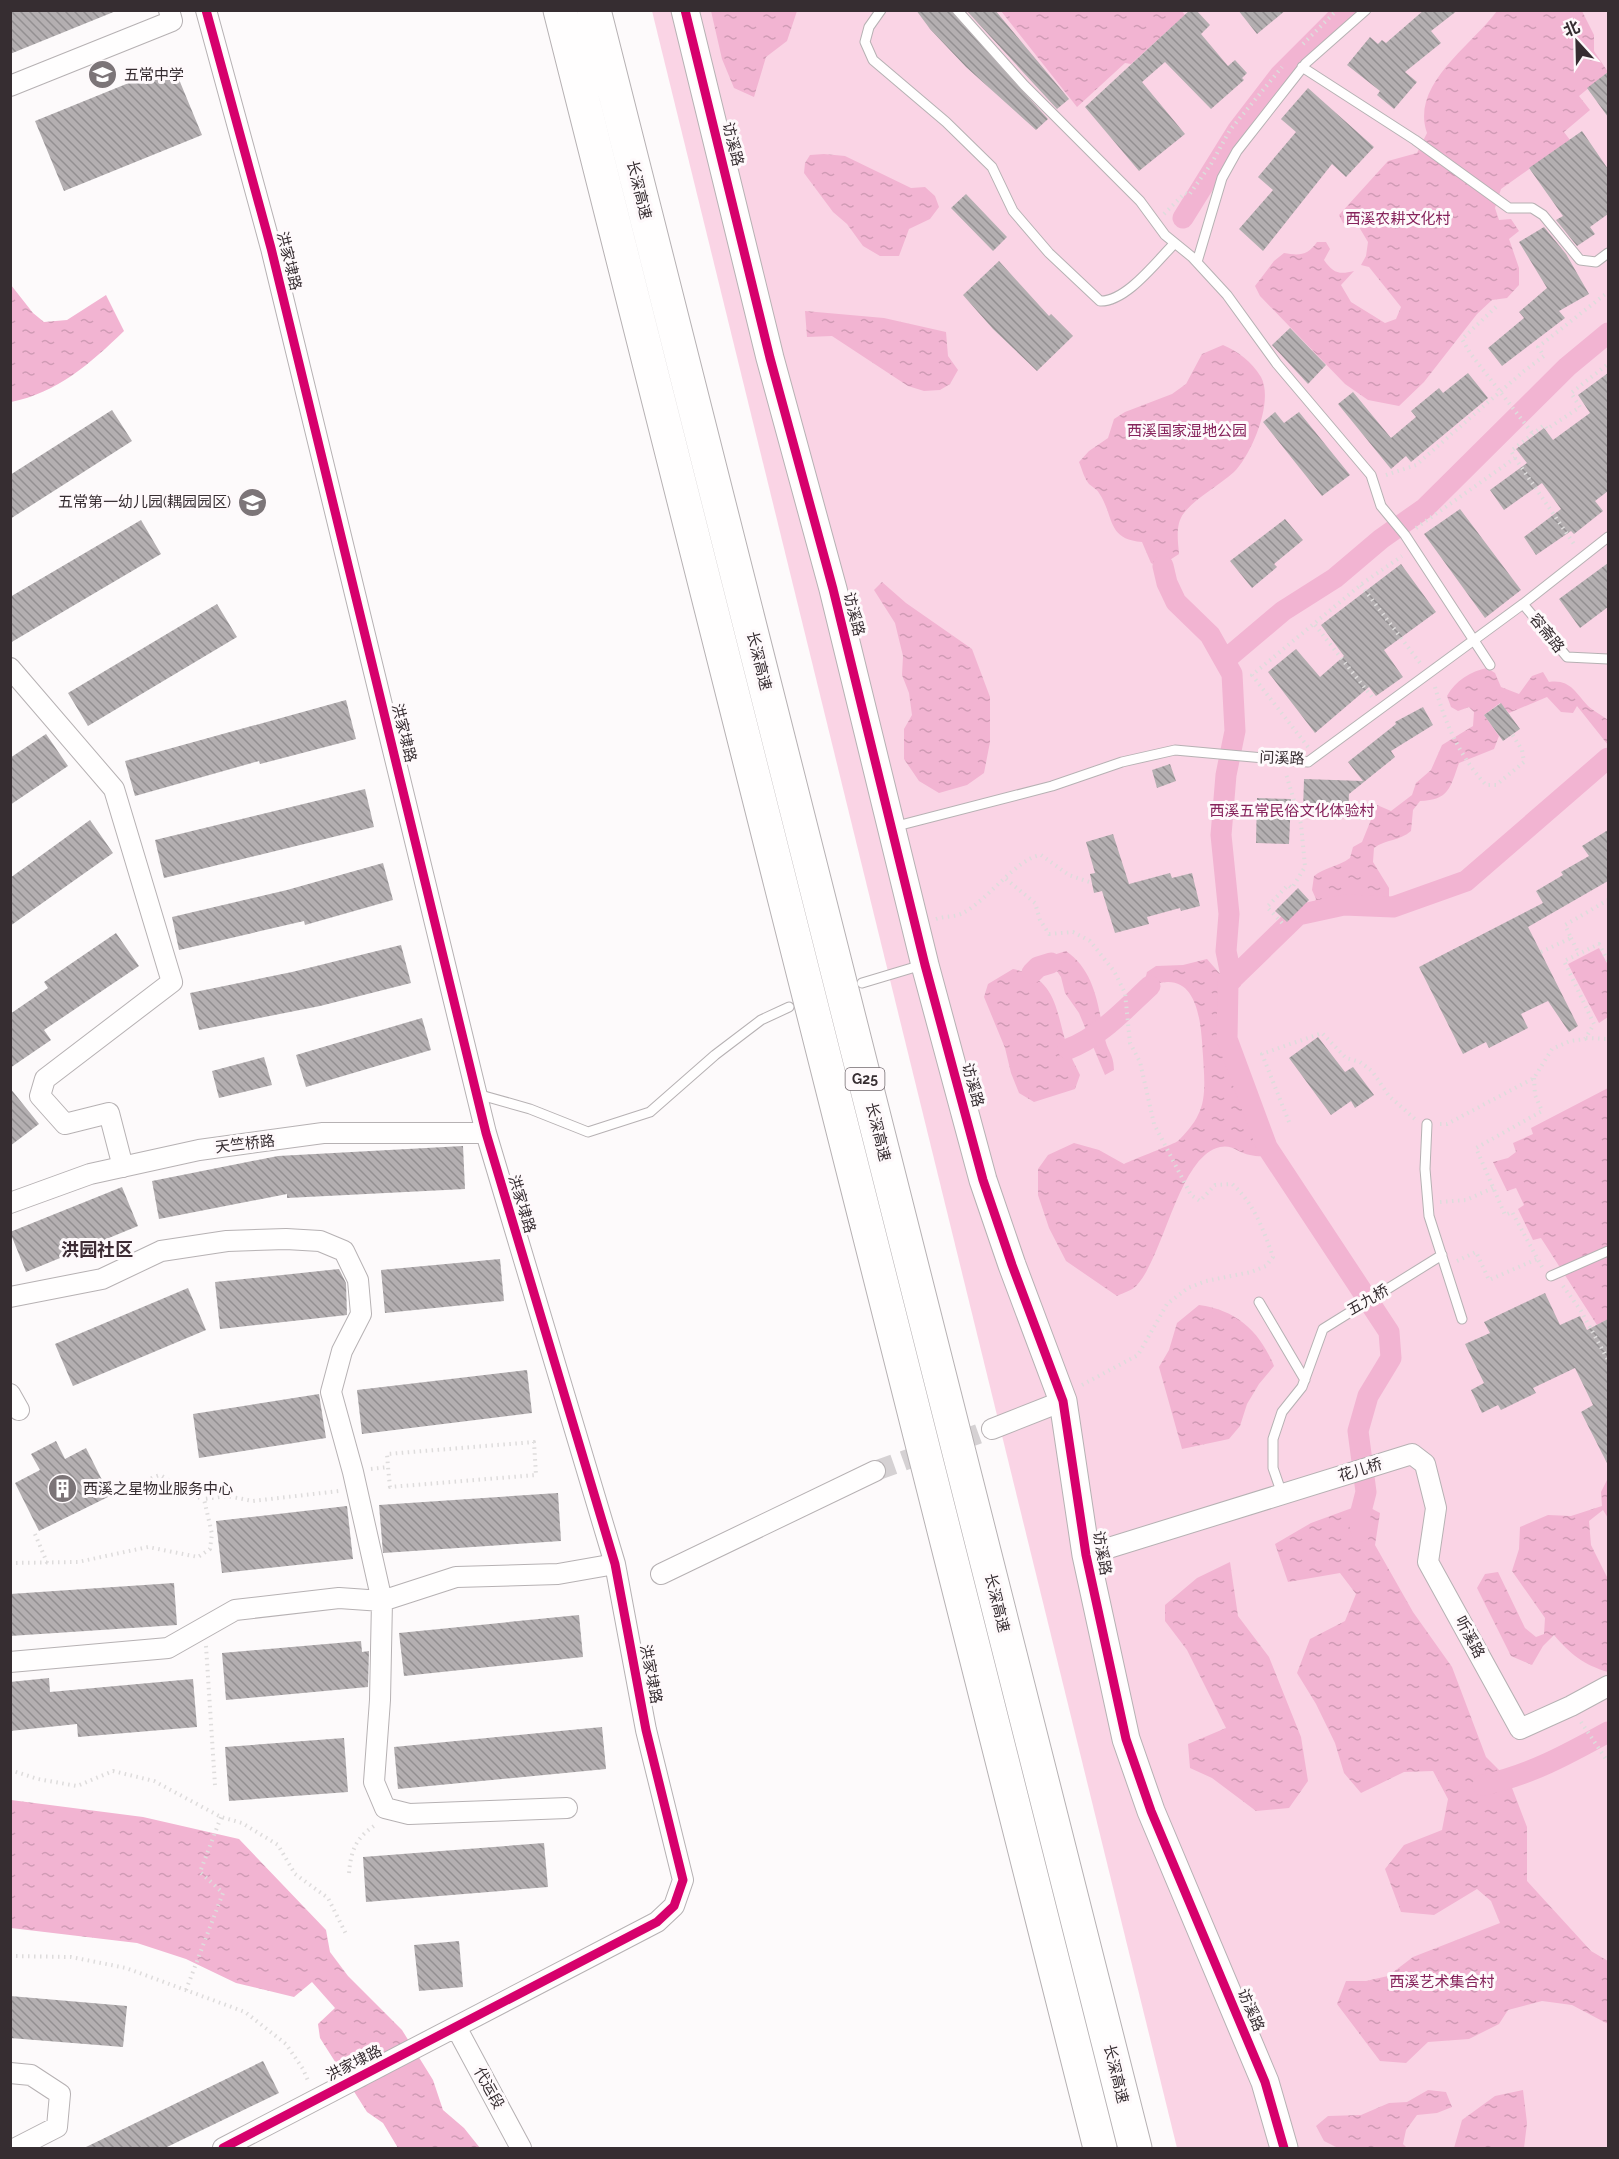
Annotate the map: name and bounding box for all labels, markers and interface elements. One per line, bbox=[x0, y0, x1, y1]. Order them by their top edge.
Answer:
north arrow bbox=[1547, 12, 1607, 72]
text: 北 bbox=[1561, 17, 1583, 40]
school or university icon: 五常中学 bbox=[87, 59, 119, 91]
place label: 五常中学 bbox=[124, 66, 184, 84]
street label: 访溪路 bbox=[719, 120, 747, 168]
street label: 长深高速 bbox=[623, 159, 655, 221]
park label: 西溪农耕文化村 bbox=[1345, 210, 1451, 228]
street label: 洪家埭路 bbox=[273, 230, 305, 292]
park label: 西溪国家湿地公园 bbox=[1127, 422, 1247, 440]
school or university icon: 五常第一幼儿园(耦园园区) bbox=[236, 486, 268, 518]
place label: 五常第一幼儿园(耦园园区) bbox=[58, 493, 231, 511]
street label: 访溪路 bbox=[840, 590, 868, 638]
street label: 容斋路 bbox=[1526, 610, 1568, 656]
street label: 长深高速 bbox=[743, 630, 775, 692]
street label: 洪家埭路 bbox=[388, 702, 420, 764]
street label: 问溪路 bbox=[1259, 748, 1305, 768]
park label: 西溪五常民俗文化体验村 bbox=[1209, 802, 1375, 820]
street label: 访溪路 bbox=[958, 1061, 988, 1109]
road number: G25 bbox=[846, 1068, 884, 1090]
street label: 长深高速 bbox=[862, 1101, 894, 1163]
street label: 天竺桥路 bbox=[214, 1131, 276, 1157]
street label: 洪家埭路 bbox=[505, 1173, 539, 1235]
district label: 洪园社区 bbox=[61, 1239, 133, 1260]
street label: 五九桥 bbox=[1344, 1281, 1392, 1319]
street label: 花儿桥 bbox=[1336, 1455, 1384, 1485]
building icon: 西溪之星物业服务中心 bbox=[46, 1473, 78, 1505]
place label: 西溪之星物业服务中心 bbox=[83, 1480, 233, 1498]
street label: 访溪路 bbox=[1089, 1529, 1115, 1577]
street label: 长深高速 bbox=[981, 1572, 1013, 1634]
street label: 听溪路 bbox=[1451, 1613, 1489, 1661]
street label: 洪家埭路 bbox=[636, 1643, 666, 1705]
park label: 西溪艺术集合村 bbox=[1389, 1973, 1495, 1991]
street label: 访溪路 bbox=[1234, 1986, 1268, 2034]
street label: 洪家埭路 bbox=[323, 2041, 385, 2085]
street label: 长深高速 bbox=[1100, 2043, 1132, 2105]
street label: 代运段 bbox=[470, 2064, 508, 2112]

